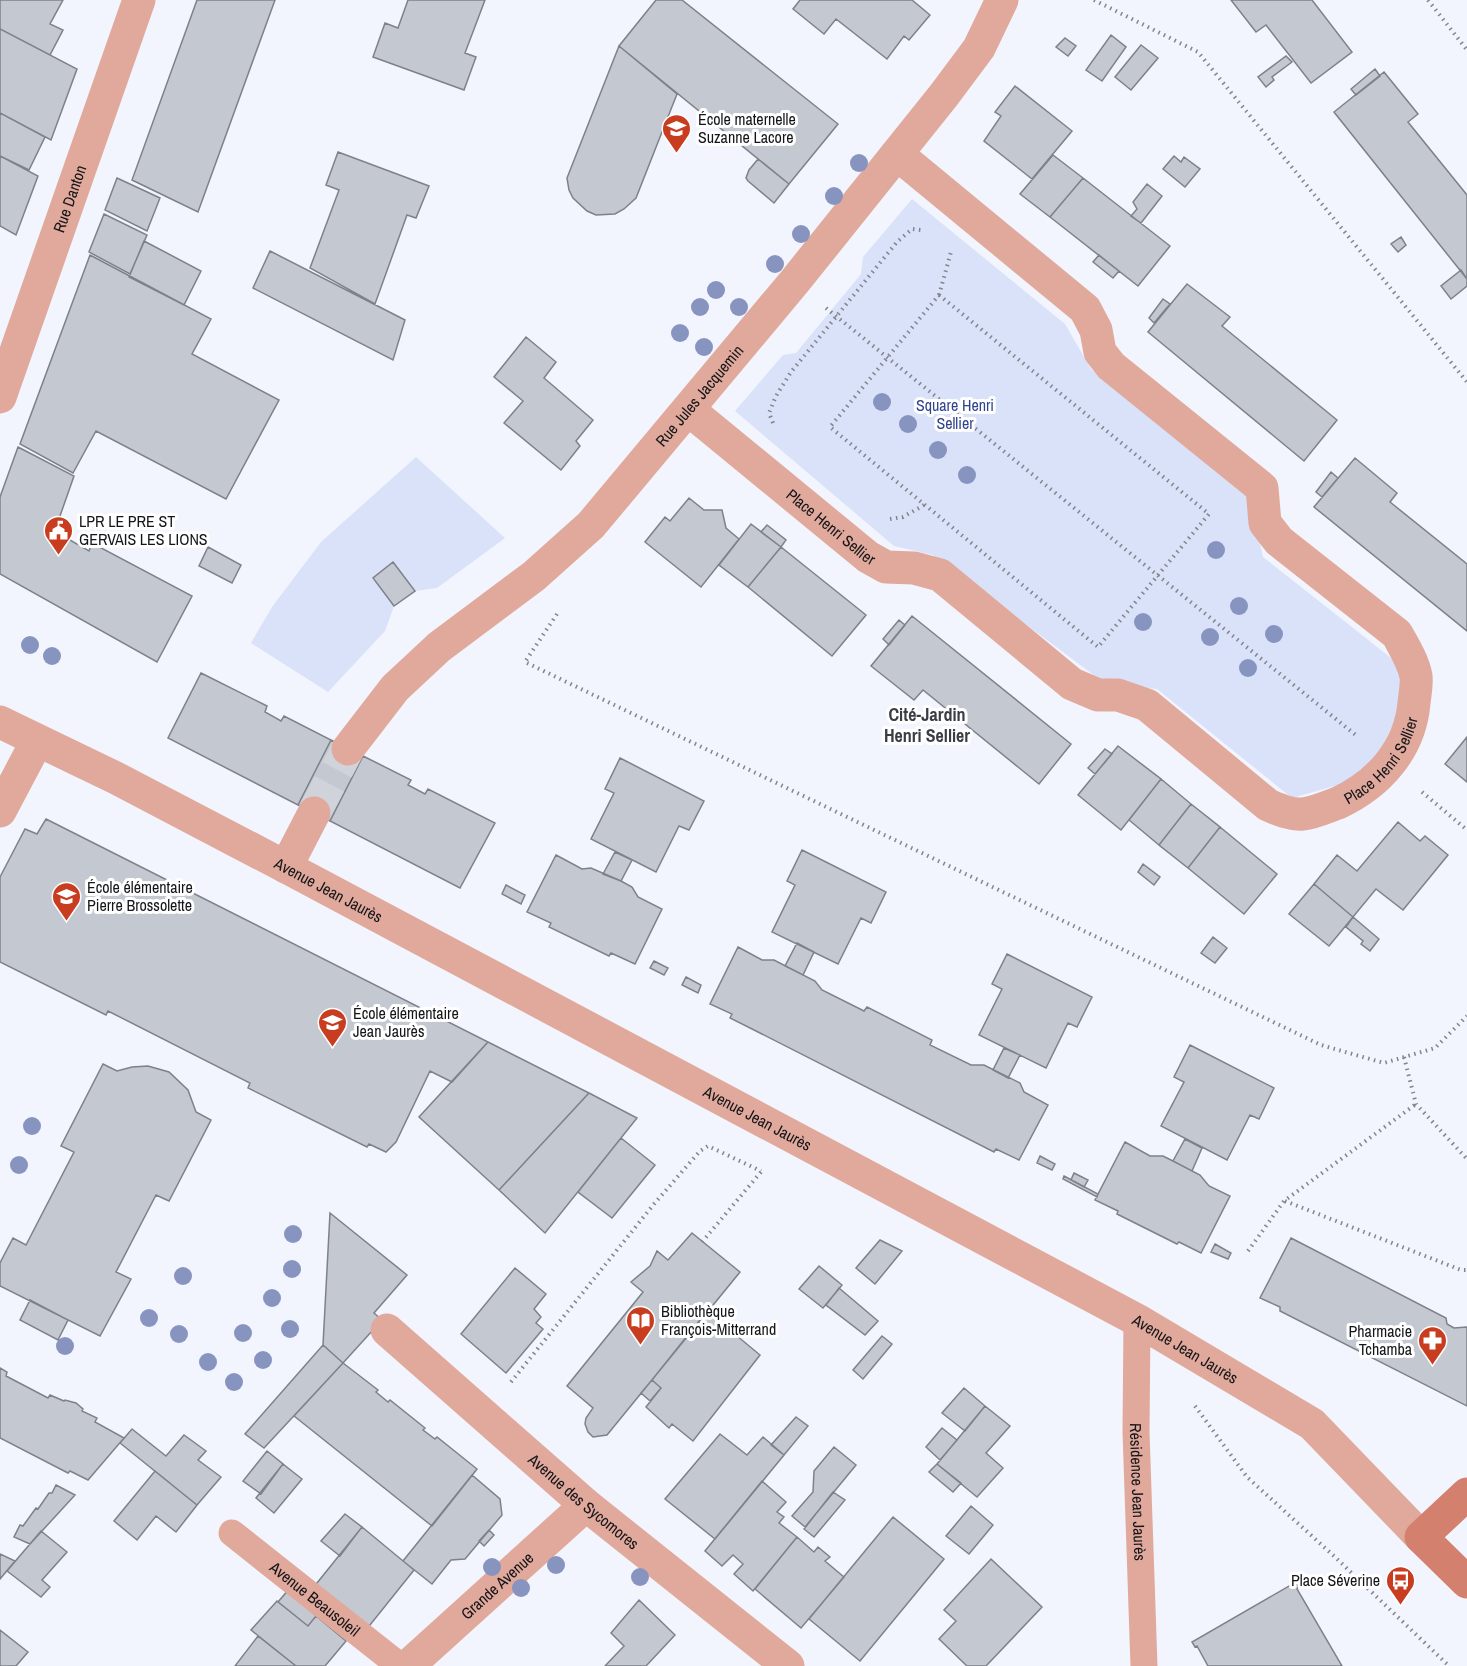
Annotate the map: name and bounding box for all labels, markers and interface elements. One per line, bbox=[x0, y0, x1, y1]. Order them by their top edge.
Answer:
place label: École maternelle Suzanne Lacore bbox=[698, 108, 796, 148]
school or university icon: École maternelle Suzanne Lacore bbox=[661, 112, 693, 154]
street label: Rue Danton bbox=[47, 162, 91, 235]
street label: Rue Jules Jacquemin bbox=[650, 340, 748, 451]
park label: Square Henri Sellier bbox=[916, 394, 994, 434]
street label: Place Henri Sellier bbox=[782, 484, 880, 570]
place label: LPR LE PRE ST GERVAIS LES LIONS bbox=[79, 510, 208, 550]
public building icon: LPR LE PRE ST GERVAIS LES LIONS bbox=[42, 514, 74, 556]
district label: Cité-Jardin Henri Sellier bbox=[884, 702, 970, 748]
street label: Place Henri Sellier bbox=[1340, 714, 1423, 809]
street label: Avenue Jean Jaurès bbox=[270, 851, 387, 927]
place label: École élémentaire Pierre Brossolette bbox=[87, 876, 193, 916]
school or university icon: École élémentaire Pierre Brossolette bbox=[50, 880, 82, 922]
place label: École élémentaire Jean Jaurès bbox=[353, 1002, 459, 1042]
school or university icon: École élémentaire Jean Jaurès bbox=[316, 1006, 348, 1048]
street label: Avenue Jean Jaurès bbox=[699, 1080, 816, 1156]
place label: Bibliothèque François-Mitterrand bbox=[661, 1300, 776, 1340]
library icon: Bibliothèque François-Mitterrand bbox=[624, 1304, 656, 1346]
street label: Avenue Jean Jaurès bbox=[1128, 1308, 1242, 1389]
place label: Pharmacie Tchamba bbox=[1349, 1320, 1413, 1360]
pharmacy icon: Pharmacie Tchamba bbox=[1417, 1324, 1449, 1366]
street label: Résidence Jean Jaurès bbox=[1125, 1423, 1151, 1561]
street label: Avenue des Sycomores bbox=[523, 1448, 644, 1554]
street label: Grande Avenue bbox=[456, 1547, 538, 1624]
street label: Avenue Beausoleil bbox=[265, 1556, 365, 1641]
bus stop icon: Place Séverine bbox=[1385, 1564, 1417, 1606]
place label: Place Séverine bbox=[1291, 1569, 1380, 1591]

